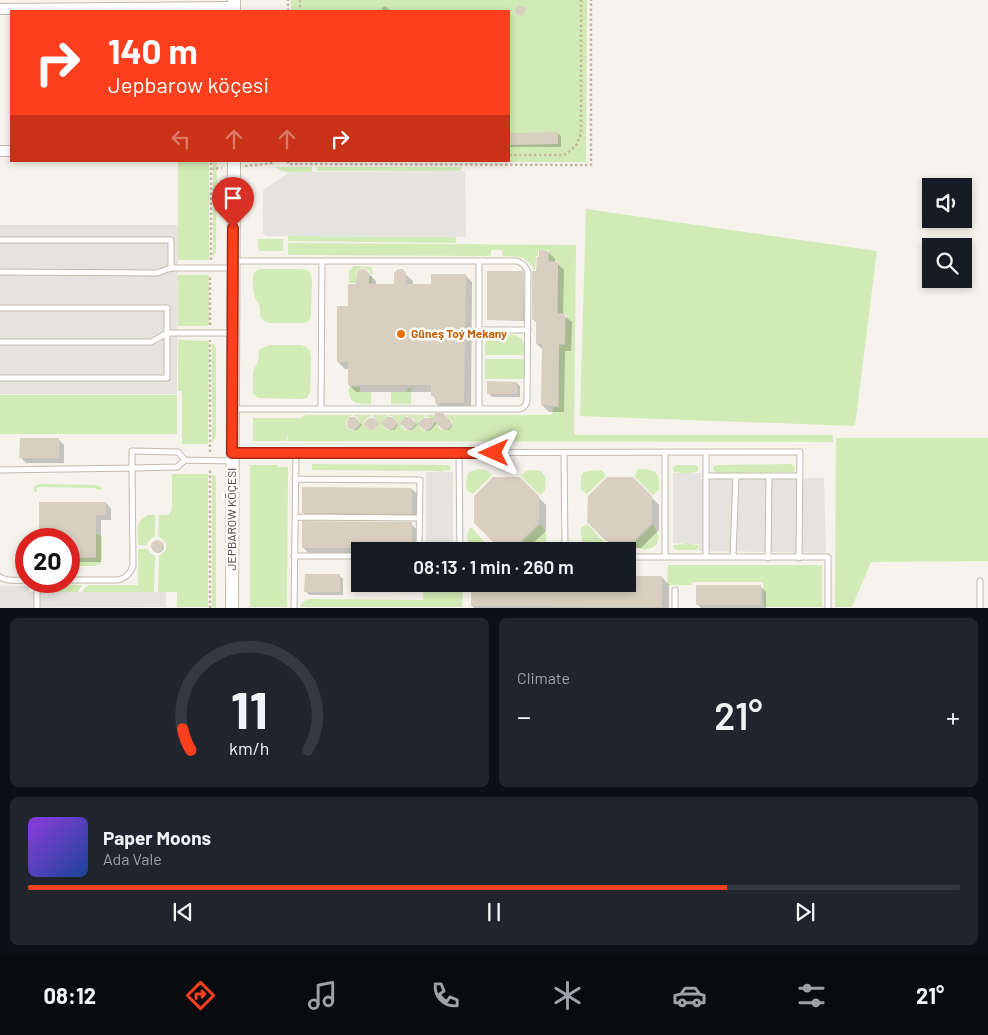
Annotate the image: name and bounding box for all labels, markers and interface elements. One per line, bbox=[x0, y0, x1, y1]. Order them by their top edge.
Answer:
text: 140 m bbox=[108, 29, 198, 71]
icon: right bbox=[25, 30, 90, 95]
text: Jepbarow köçesi bbox=[108, 71, 269, 97]
icon: left bbox=[167, 125, 195, 153]
icon: ahead bbox=[220, 125, 248, 153]
icon: ahead bbox=[273, 125, 301, 153]
icon: right bbox=[326, 125, 354, 153]
pin bbox=[212, 177, 254, 228]
map controls bbox=[922, 178, 972, 288]
button: sound bbox=[922, 178, 972, 228]
icon: arrive bbox=[219, 184, 247, 212]
button: search bbox=[922, 238, 972, 288]
place label: Güneş Toý Mekany bbox=[411, 326, 507, 340]
marker: Güneş Toý Mekany bbox=[395, 328, 407, 340]
position arrow bbox=[467, 426, 519, 478]
street label: JEPBAROW KÖÇESI bbox=[224, 468, 238, 570]
speed limit sign: 20 bbox=[15, 528, 80, 593]
text: 08:13 · 1 min · 260 m bbox=[413, 555, 574, 578]
text: Climate bbox=[517, 668, 570, 687]
text: 11 bbox=[231, 677, 268, 739]
text: 21° bbox=[714, 692, 763, 738]
text: − bbox=[517, 699, 531, 733]
text: + bbox=[946, 699, 960, 733]
text: km/h bbox=[229, 737, 270, 759]
text: Paper Moons bbox=[103, 826, 211, 849]
text: Ada Vale bbox=[103, 849, 162, 868]
icon: previous bbox=[169, 898, 197, 926]
icon: pause bbox=[480, 898, 508, 926]
icon: next bbox=[791, 898, 819, 926]
icon: directions bbox=[183, 978, 218, 1013]
icon: music bbox=[305, 978, 340, 1013]
icon: phone bbox=[428, 978, 463, 1013]
icon: climate bbox=[550, 978, 585, 1013]
icon: car bbox=[672, 978, 707, 1013]
icon: filters bbox=[794, 978, 829, 1013]
text: 08:12 bbox=[44, 982, 96, 1008]
text: 21° bbox=[916, 982, 944, 1008]

